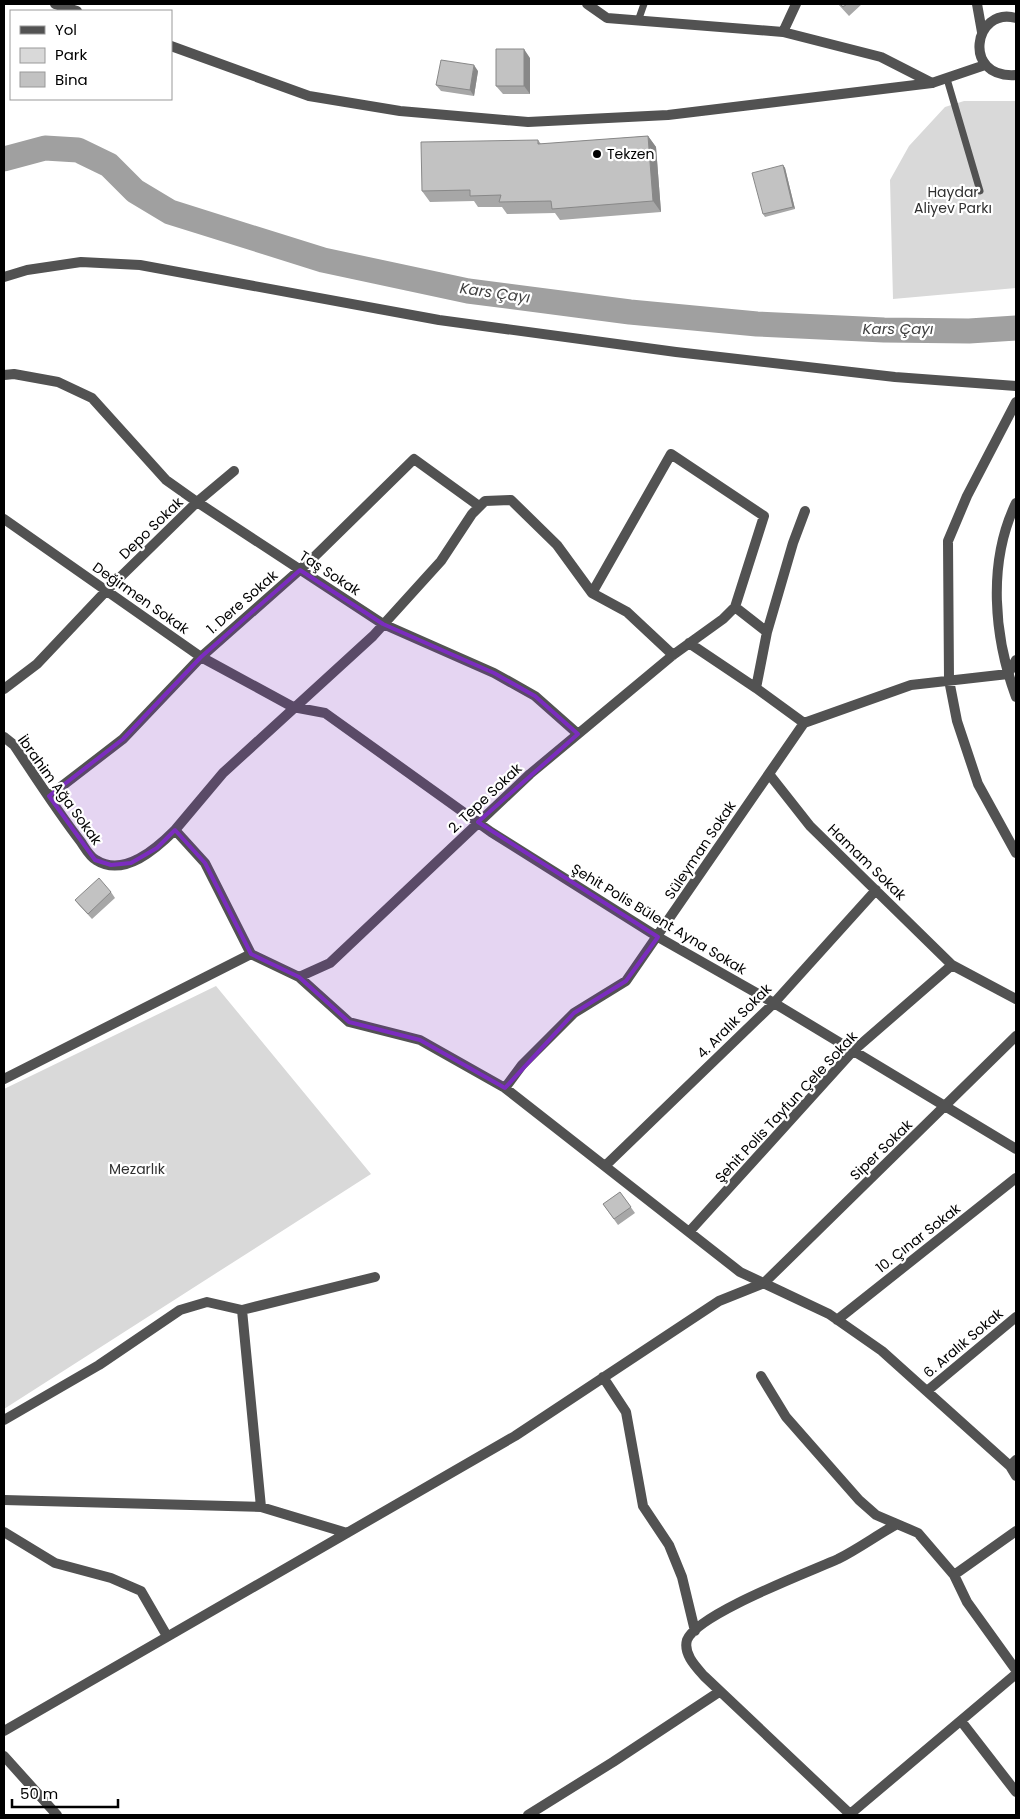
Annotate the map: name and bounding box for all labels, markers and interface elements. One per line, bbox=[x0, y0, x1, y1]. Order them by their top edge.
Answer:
legend bbox=[10, 10, 172, 100]
text: Yol bbox=[55, 19, 77, 40]
text: Park bbox=[55, 44, 87, 65]
text: Bina bbox=[55, 69, 88, 90]
place label: Tekzen bbox=[607, 144, 654, 164]
marker: Tekzen bbox=[591, 148, 603, 160]
park label: Haydar Aliyev Parkı bbox=[914, 182, 992, 218]
water label: Kars Çayı bbox=[459, 277, 532, 308]
water label: Kars Çayı bbox=[863, 318, 934, 339]
street label: Depo Sokak bbox=[115, 492, 188, 564]
street label: Taş Sokak bbox=[296, 546, 365, 601]
street label: Değirmen Sokak bbox=[89, 557, 194, 639]
street label: 1. Dere Sokak bbox=[202, 565, 283, 639]
street label: İbrahim Ağa Sokak bbox=[13, 731, 107, 850]
street label: 2. Tepe Sokak bbox=[444, 758, 527, 837]
street label: Süleyman Sokak bbox=[660, 796, 741, 903]
street label: Hamam Sokak bbox=[823, 819, 911, 905]
street label: Şehit Polis Bülent Ayna Sokak bbox=[568, 859, 751, 980]
street label: 4. Aralık Sokak bbox=[692, 979, 776, 1063]
street label: Şehit Polis Tayfun Çele Sokak bbox=[710, 1026, 862, 1187]
street label: Siper Sokak bbox=[845, 1115, 917, 1185]
park label: Mezarlık bbox=[109, 1159, 166, 1179]
street label: 10. Çınar Sokak bbox=[871, 1198, 965, 1277]
street label: 6. Aralık Sokak bbox=[919, 1303, 1008, 1382]
scale bar bbox=[12, 1776, 119, 1808]
text: 50 m bbox=[20, 1783, 58, 1804]

